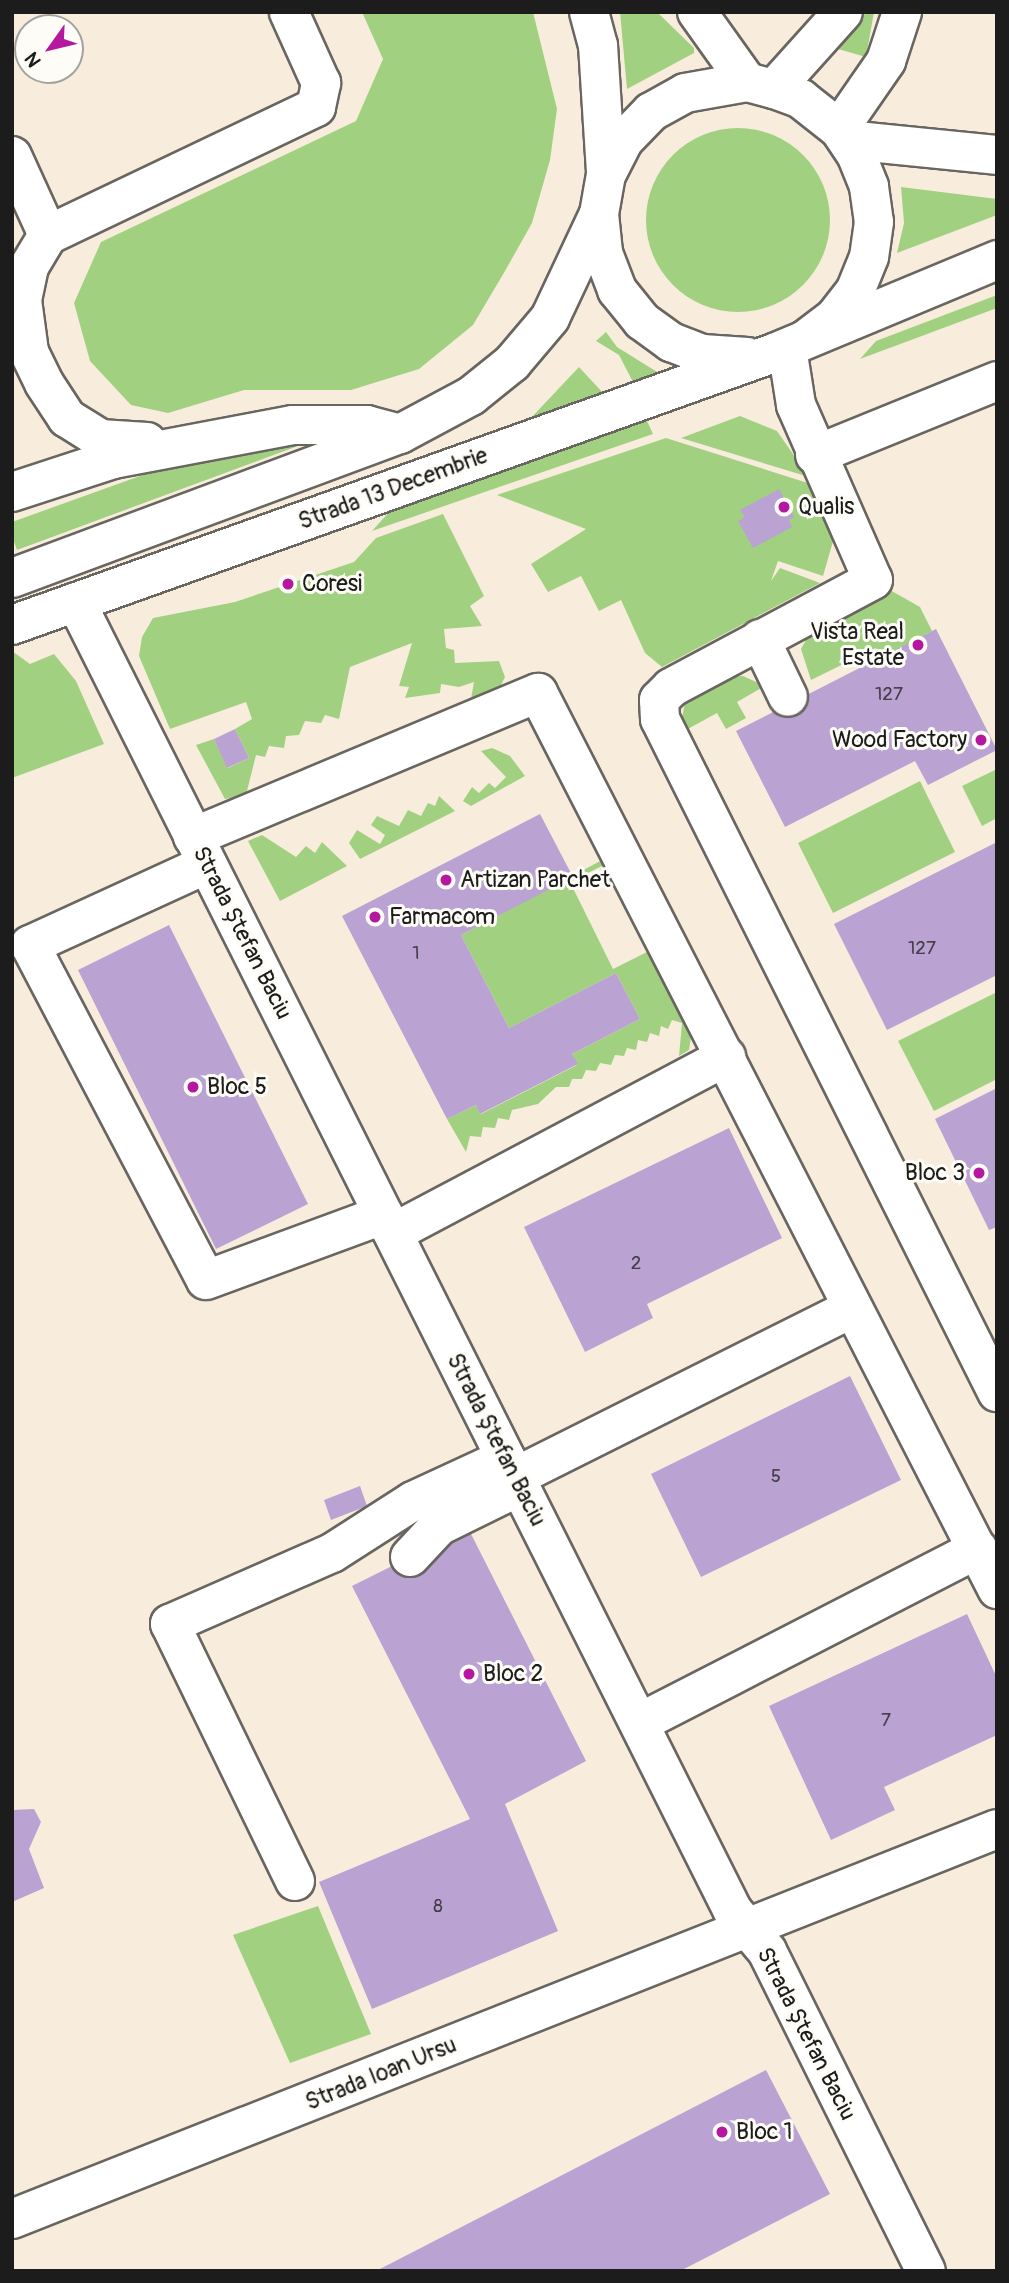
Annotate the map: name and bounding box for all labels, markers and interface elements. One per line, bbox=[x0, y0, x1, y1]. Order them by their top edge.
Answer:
north arrow bbox=[14, 14, 84, 84]
text: N bbox=[20, 48, 47, 72]
street label: Strada 13 Decembrie bbox=[295, 442, 491, 536]
place label: Qualis bbox=[798, 493, 854, 521]
marker: Qualis bbox=[776, 499, 792, 515]
place label: Coresi bbox=[302, 570, 362, 598]
marker: Coresi bbox=[280, 576, 296, 592]
place label: Vista Real Estate bbox=[810, 618, 904, 672]
marker: Vista Real Estate bbox=[910, 637, 926, 653]
house number: 127 bbox=[875, 684, 903, 706]
place label: Wood Factory bbox=[832, 726, 967, 754]
marker: Wood Factory bbox=[973, 732, 989, 748]
street label: Strada Ștefan Baciu bbox=[186, 842, 298, 1024]
place label: Artizan Parchet bbox=[460, 866, 610, 894]
marker: Artizan Parchet bbox=[438, 872, 454, 888]
place label: Farmacom bbox=[389, 903, 495, 931]
marker: Farmacom bbox=[367, 909, 383, 925]
house number: 127 bbox=[908, 938, 936, 960]
house number: 1 bbox=[412, 943, 420, 965]
place label: Bloc 5 bbox=[207, 1073, 267, 1101]
marker: Bloc 5 bbox=[185, 1079, 201, 1095]
place label: Bloc 3 bbox=[905, 1159, 965, 1187]
marker: Bloc 3 bbox=[971, 1165, 987, 1181]
house number: 2 bbox=[631, 1253, 641, 1275]
street label: Strada Ștefan Baciu bbox=[440, 1349, 552, 1531]
house number: 5 bbox=[771, 1466, 781, 1488]
place label: Bloc 2 bbox=[483, 1660, 543, 1688]
marker: Bloc 2 bbox=[461, 1666, 477, 1682]
house number: 7 bbox=[881, 1710, 891, 1732]
house number: 8 bbox=[433, 1896, 443, 1918]
street label: Strada Ștefan Baciu bbox=[750, 1943, 862, 2125]
street label: Strada Ioan Ursu bbox=[302, 2031, 460, 2117]
place label: Bloc 1 bbox=[736, 2118, 793, 2146]
marker: Bloc 1 bbox=[714, 2124, 730, 2140]

